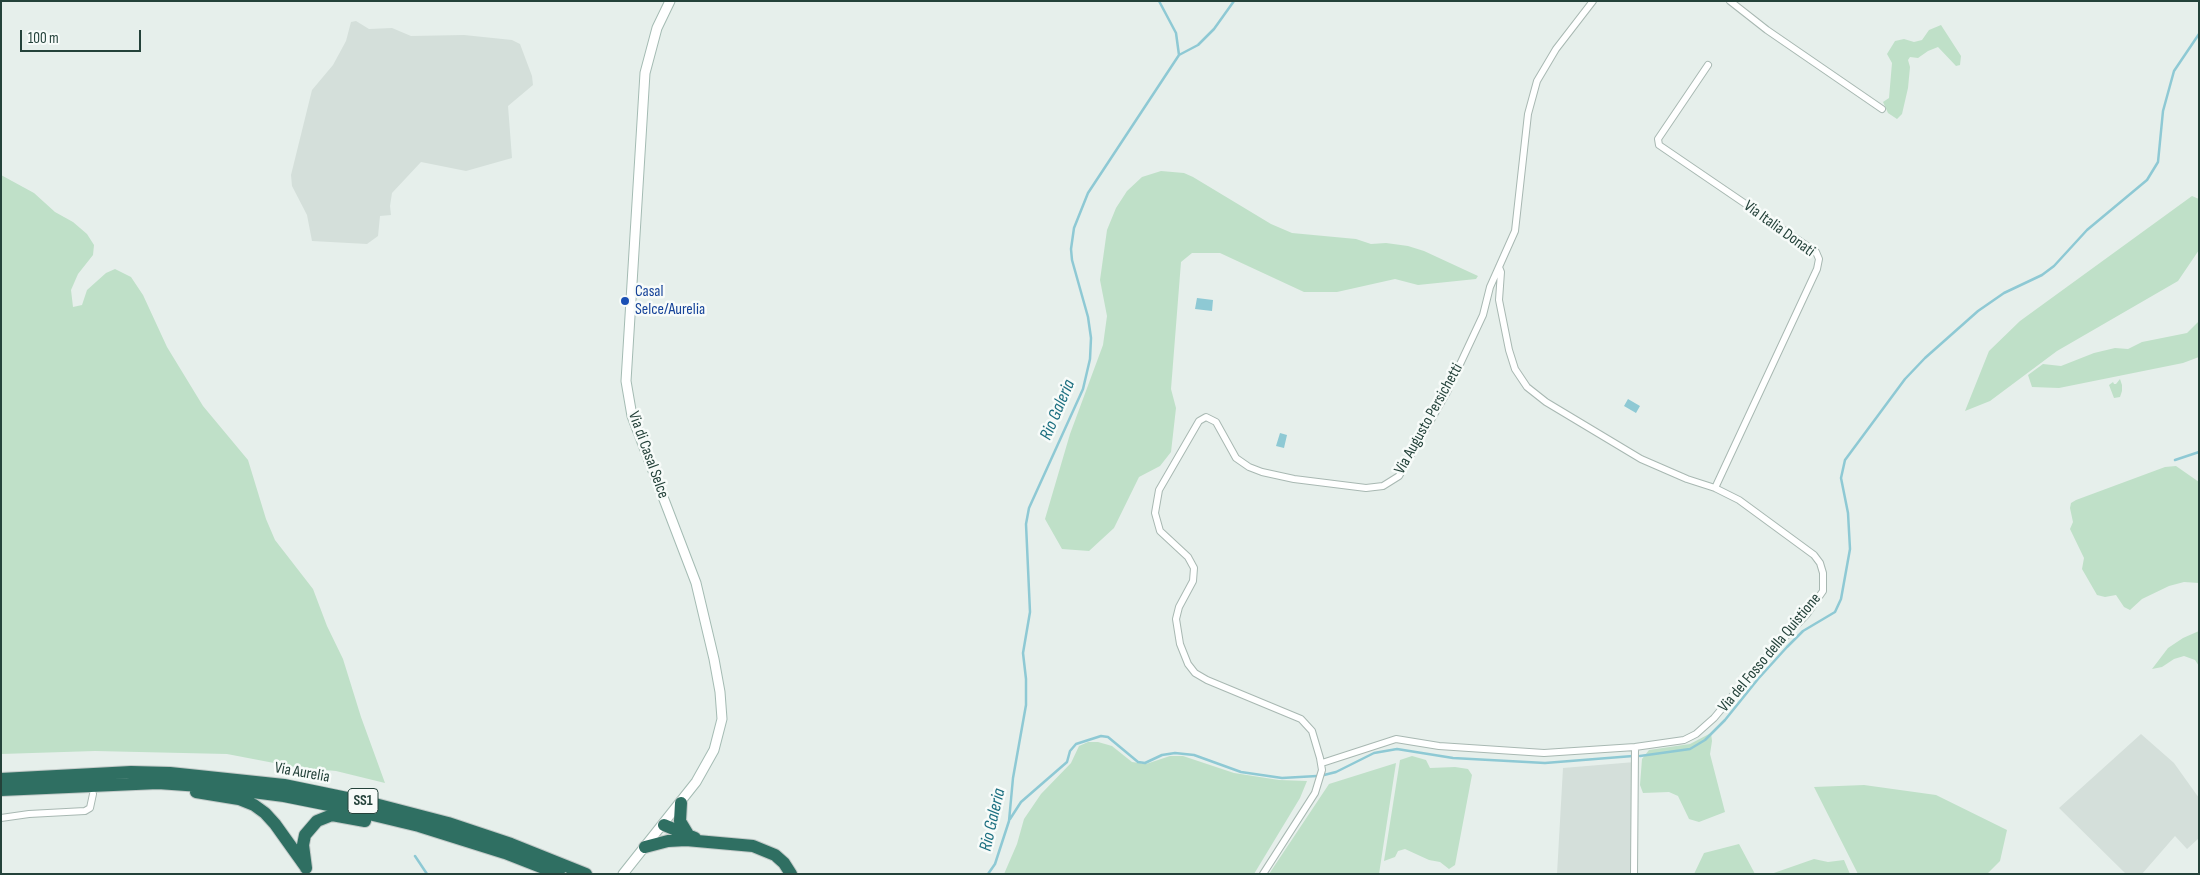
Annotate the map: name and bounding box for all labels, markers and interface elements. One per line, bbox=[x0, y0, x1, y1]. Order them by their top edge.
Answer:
scale bar bbox=[22, 20, 144, 52]
text: 100 m bbox=[28, 29, 59, 48]
street label: Via Italia Donati bbox=[1740, 197, 1818, 261]
place label: Casal Selce/Aurelia bbox=[635, 282, 705, 320]
marker: Casal Selce/Aurelia bbox=[619, 295, 631, 307]
street label: Via Augusto Persichetti bbox=[1391, 360, 1467, 478]
water label: Rio Galeria bbox=[1036, 376, 1080, 444]
street label: Via di Casal Selce bbox=[623, 409, 673, 501]
street label: Via del Fosso della Quistione bbox=[1715, 590, 1825, 716]
street label: Via Aurelia bbox=[273, 759, 331, 787]
water label: Rio Galeria bbox=[975, 787, 1011, 853]
road number: SS1 bbox=[348, 788, 378, 814]

